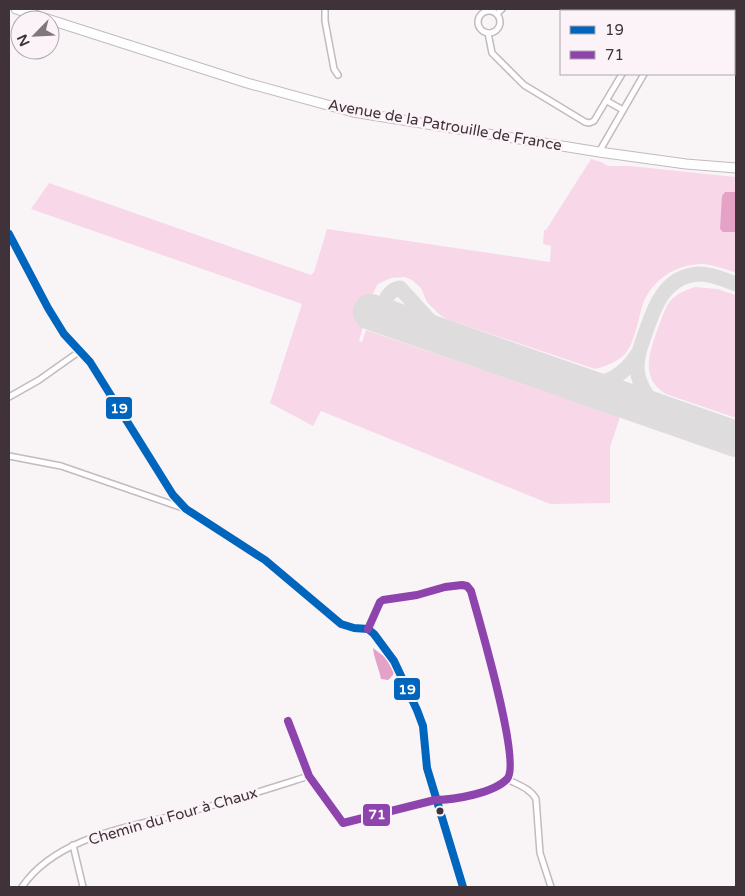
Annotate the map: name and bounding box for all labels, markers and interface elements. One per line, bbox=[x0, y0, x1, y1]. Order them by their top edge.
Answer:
north arrow bbox=[10, 10, 60, 60]
legend bbox=[560, 10, 735, 75]
text: 19 bbox=[605, 21, 624, 39]
text: N bbox=[14, 31, 34, 49]
text: 71 bbox=[605, 46, 624, 64]
street label: Avenue de la Patrouille de France bbox=[327, 96, 563, 154]
line badge: 19 bbox=[105, 396, 133, 420]
text: 19 bbox=[110, 400, 128, 417]
line badge: 19 bbox=[393, 677, 421, 701]
text: 19 bbox=[398, 681, 416, 698]
street label: Chemin du Four à Chaux bbox=[86, 783, 260, 849]
line badge: 71 bbox=[362, 803, 391, 827]
text: 71 bbox=[368, 806, 386, 823]
unlabelled marker bbox=[435, 806, 445, 816]

